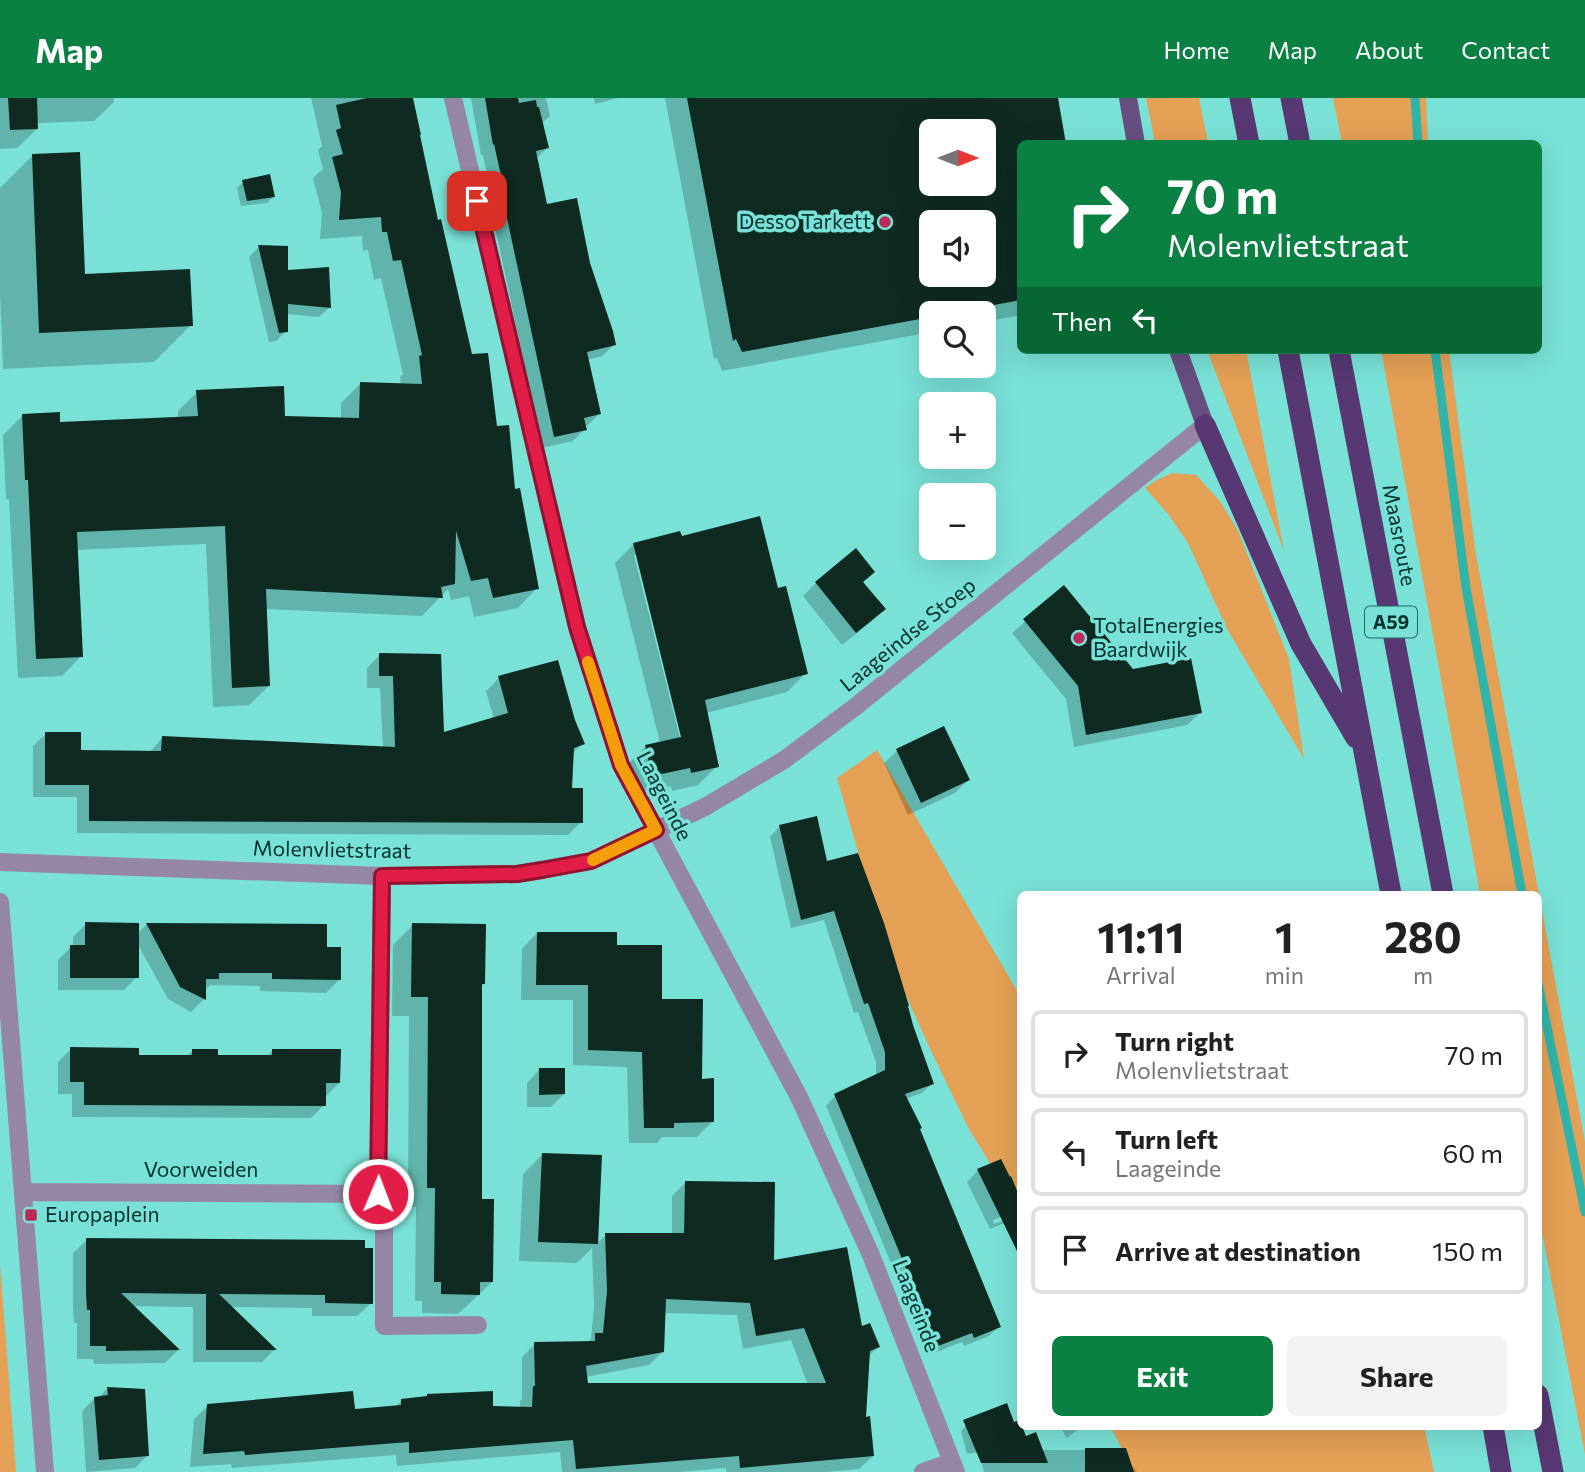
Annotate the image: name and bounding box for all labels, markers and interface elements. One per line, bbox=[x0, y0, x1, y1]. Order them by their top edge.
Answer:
text: Map bbox=[35, 29, 103, 70]
text: Home bbox=[1164, 35, 1230, 64]
text: Map bbox=[1268, 35, 1317, 64]
text: About bbox=[1355, 35, 1423, 64]
text: Contact bbox=[1461, 35, 1550, 64]
north arrow bbox=[919, 119, 996, 196]
map controls bbox=[919, 119, 996, 560]
text: 70 m bbox=[1167, 164, 1278, 224]
icon: right bbox=[1052, 168, 1143, 259]
pin bbox=[447, 171, 507, 231]
icon: arrive bbox=[458, 182, 496, 220]
place label: Desso Tarkett bbox=[739, 208, 871, 233]
button: sound bbox=[919, 210, 996, 287]
marker: Desso Tarkett bbox=[877, 214, 893, 230]
text: Molenvlietstraat bbox=[1167, 224, 1409, 264]
button: search bbox=[919, 301, 996, 378]
icon: left bbox=[1126, 301, 1164, 339]
text: Then bbox=[1052, 305, 1112, 336]
button: + bbox=[919, 392, 996, 469]
street label: Maasroute bbox=[1378, 482, 1423, 588]
button: − bbox=[919, 483, 996, 560]
street label: Laageindse Stoep bbox=[834, 572, 980, 696]
road number: A59 bbox=[1365, 607, 1417, 638]
place label: TotalEnergies Baardwijk bbox=[1093, 612, 1224, 661]
marker: TotalEnergies Baardwijk bbox=[1071, 630, 1087, 646]
street label: Laageinde bbox=[632, 746, 698, 844]
street label: Molenvlietstraat bbox=[252, 835, 412, 862]
text: 11:11 bbox=[1097, 910, 1184, 962]
text: 1 bbox=[1275, 910, 1294, 962]
text: 280 bbox=[1384, 910, 1462, 962]
text: Arrival bbox=[1106, 961, 1176, 989]
text: min bbox=[1265, 961, 1304, 989]
text: m bbox=[1413, 961, 1433, 989]
text: Turn right bbox=[1115, 1025, 1234, 1056]
icon: right bbox=[1056, 1035, 1094, 1073]
text: 70 m bbox=[1445, 1039, 1503, 1070]
text: Molenvlietstraat bbox=[1115, 1056, 1289, 1084]
text: Turn left bbox=[1115, 1123, 1218, 1154]
icon: left bbox=[1056, 1133, 1094, 1171]
text: 60 m bbox=[1443, 1137, 1503, 1168]
text: Laageinde bbox=[1115, 1154, 1221, 1182]
street label: Voorweiden bbox=[144, 1156, 258, 1181]
position arrow bbox=[341, 1157, 415, 1231]
place label: Europaplein bbox=[45, 1201, 159, 1226]
marker: Europaplein bbox=[23, 1207, 39, 1223]
icon: arrive bbox=[1056, 1231, 1094, 1269]
text: Arrive at destination bbox=[1115, 1235, 1361, 1266]
text: 150 m bbox=[1432, 1235, 1503, 1266]
street label: Laageinde bbox=[888, 1256, 946, 1355]
button: Exit bbox=[1052, 1336, 1273, 1416]
button: Share bbox=[1287, 1336, 1507, 1416]

